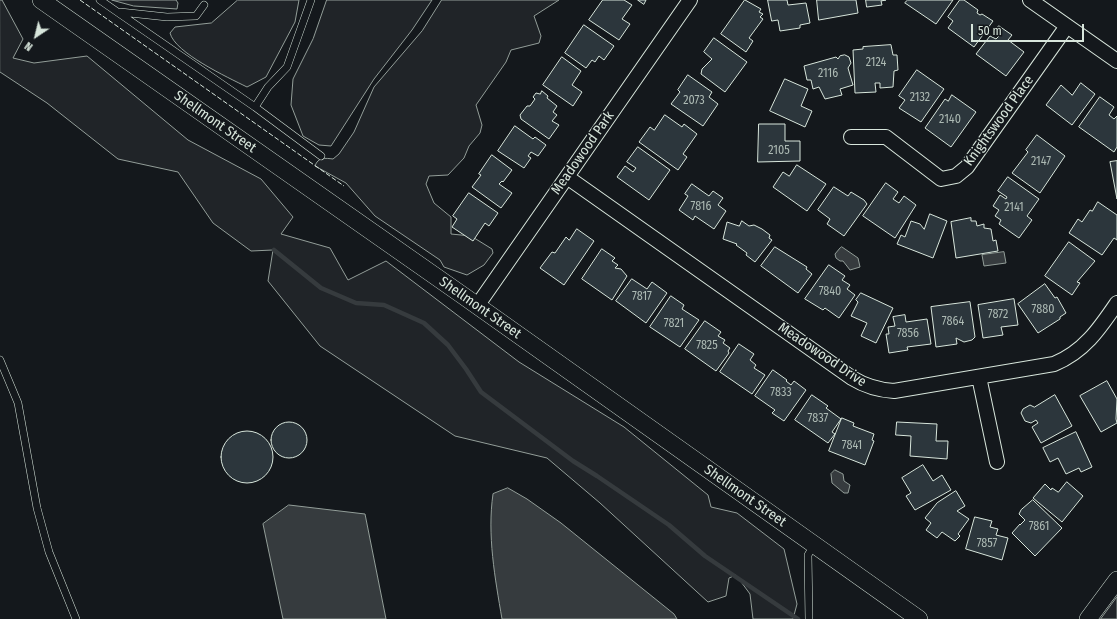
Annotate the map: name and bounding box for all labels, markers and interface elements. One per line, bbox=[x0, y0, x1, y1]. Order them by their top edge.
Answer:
north arrow bbox=[16, 16, 56, 56]
scale bar bbox=[973, 16, 1086, 42]
text: 50 m bbox=[978, 24, 1002, 38]
text: N bbox=[22, 39, 35, 53]
house number: 2124 bbox=[866, 56, 886, 70]
house number: 2116 bbox=[818, 67, 838, 81]
street label: Knightswood Place bbox=[961, 72, 1037, 170]
street label: Shellmont Street bbox=[171, 87, 259, 157]
house number: 2132 bbox=[910, 91, 930, 105]
house number: 2073 bbox=[683, 94, 705, 108]
street label: Meadowood Park bbox=[548, 108, 618, 198]
house number: 2140 bbox=[939, 113, 961, 127]
house number: 2105 bbox=[768, 144, 790, 158]
house number: 2147 bbox=[1031, 155, 1051, 169]
house number: 7816 bbox=[691, 200, 711, 214]
house number: 2141 bbox=[1004, 201, 1024, 215]
street label: Shellmont Street bbox=[436, 273, 524, 343]
house number: 7840 bbox=[819, 285, 841, 299]
house number: 7817 bbox=[632, 290, 652, 304]
house number: 7880 bbox=[1032, 303, 1054, 317]
house number: 7872 bbox=[988, 308, 1008, 322]
house number: 7864 bbox=[942, 315, 964, 329]
house number: 7821 bbox=[664, 317, 684, 331]
street label: Meadowood Drive bbox=[775, 319, 869, 391]
house number: 7856 bbox=[897, 327, 919, 341]
house number: 7825 bbox=[696, 339, 718, 353]
house number: 7833 bbox=[770, 386, 792, 400]
house number: 7837 bbox=[808, 412, 828, 426]
house number: 7841 bbox=[842, 439, 862, 453]
street label: Shellmont Street bbox=[701, 461, 789, 531]
house number: 7861 bbox=[1029, 520, 1049, 534]
house number: 7857 bbox=[977, 537, 997, 551]

